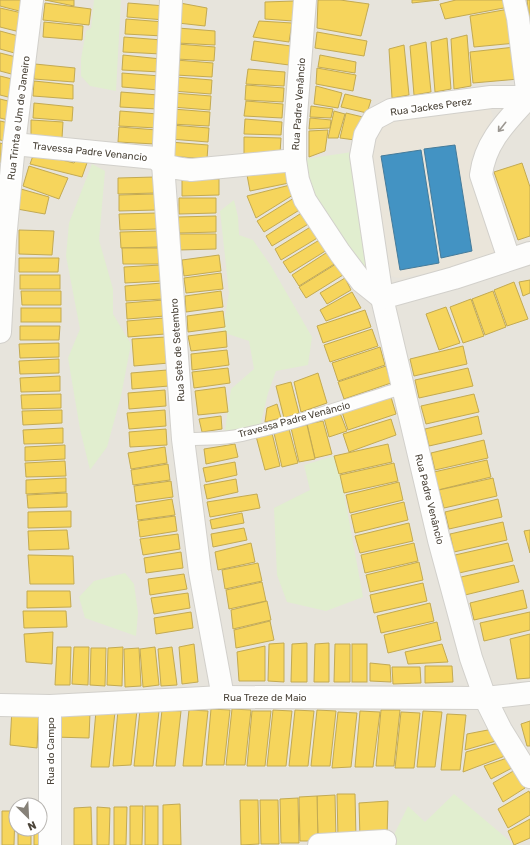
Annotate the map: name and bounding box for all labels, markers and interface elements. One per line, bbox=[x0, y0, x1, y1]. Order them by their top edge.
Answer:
street label: Rua Trinta e Um de Janeiro bbox=[5, 55, 33, 181]
street label: Rua Padre Venâncio bbox=[290, 57, 308, 151]
street label: Rua Jackes Perez bbox=[390, 95, 473, 119]
one-way arrow bbox=[497, 121, 506, 132]
street label: Travessa Padre Venancio bbox=[32, 140, 148, 164]
street label: Rua Sete de Setembro bbox=[168, 297, 188, 402]
street label: Travessa Padre Venâncio bbox=[237, 399, 352, 441]
street label: Rua Padre Venâncio bbox=[412, 453, 446, 546]
street label: Rua Treze de Maio bbox=[223, 692, 307, 704]
street label: Rua do Campo bbox=[45, 717, 57, 785]
north arrow bbox=[8, 797, 48, 837]
text: N bbox=[26, 818, 38, 833]

